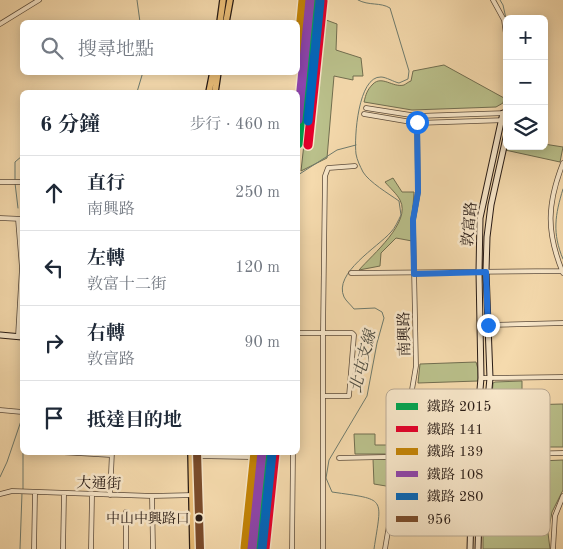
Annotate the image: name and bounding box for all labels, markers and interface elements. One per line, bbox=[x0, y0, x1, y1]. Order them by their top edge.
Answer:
map controls bbox=[503, 15, 548, 150]
button: + bbox=[503, 15, 548, 60]
search box bbox=[20, 20, 300, 75]
icon: search bbox=[38, 34, 66, 62]
text: 搜尋地點 bbox=[78, 41, 154, 60]
button: − bbox=[503, 60, 548, 105]
button: layers bbox=[503, 105, 548, 150]
route start bbox=[406, 111, 429, 134]
text: 6 分鐘 bbox=[40, 115, 100, 136]
text: 步行 · 460 m bbox=[190, 117, 280, 133]
text: 直行 bbox=[87, 175, 125, 194]
icon: ahead bbox=[40, 179, 68, 207]
text: 250 m bbox=[235, 185, 280, 201]
street label: 敦富路 bbox=[459, 201, 480, 247]
text: 南興路 bbox=[87, 202, 135, 218]
text: 左轉 bbox=[87, 250, 125, 269]
icon: left bbox=[40, 254, 68, 282]
text: 120 m bbox=[235, 260, 280, 276]
text: 敦富十二街 bbox=[87, 277, 167, 293]
street label: 南興路 bbox=[396, 311, 413, 357]
route end bbox=[477, 314, 500, 337]
text: 右轉 bbox=[87, 325, 125, 344]
water label: 北屯支線 bbox=[346, 326, 380, 394]
icon: right bbox=[40, 329, 68, 357]
text: 90 m bbox=[244, 335, 280, 351]
text: 敦富路 bbox=[87, 352, 135, 368]
legend bbox=[386, 389, 550, 536]
text: 鐵路 2015 bbox=[427, 399, 491, 414]
icon: arrive bbox=[40, 404, 68, 432]
text: 抵達目的地 bbox=[87, 412, 182, 431]
text: 鐵路 141 bbox=[427, 422, 483, 437]
text: 鐵路 139 bbox=[427, 444, 483, 459]
text: 鐵路 108 bbox=[427, 467, 483, 482]
street label: 大通街 bbox=[76, 474, 122, 493]
text: 鐵路 280 bbox=[427, 489, 483, 504]
place label: 中山中興路口 bbox=[106, 511, 190, 526]
marker: 中山中興路口 bbox=[194, 513, 204, 523]
text: 956 bbox=[427, 513, 451, 527]

